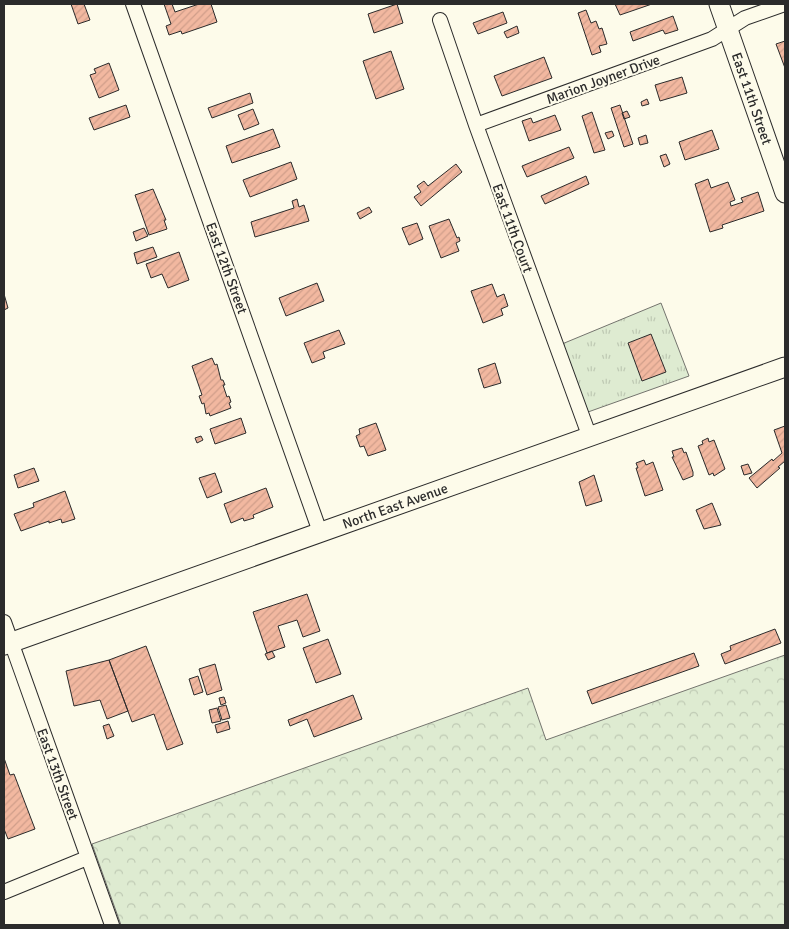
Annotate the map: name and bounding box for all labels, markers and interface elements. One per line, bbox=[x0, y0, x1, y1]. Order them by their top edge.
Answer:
street label: East 11th Street bbox=[728, 50, 775, 147]
street label: Marion Joyner Drive bbox=[544, 51, 662, 108]
street label: East 11th Court bbox=[489, 181, 537, 275]
street label: East 12th Street bbox=[202, 220, 251, 316]
street label: North East Avenue bbox=[340, 480, 450, 533]
street label: East 13th Street bbox=[33, 726, 82, 822]

